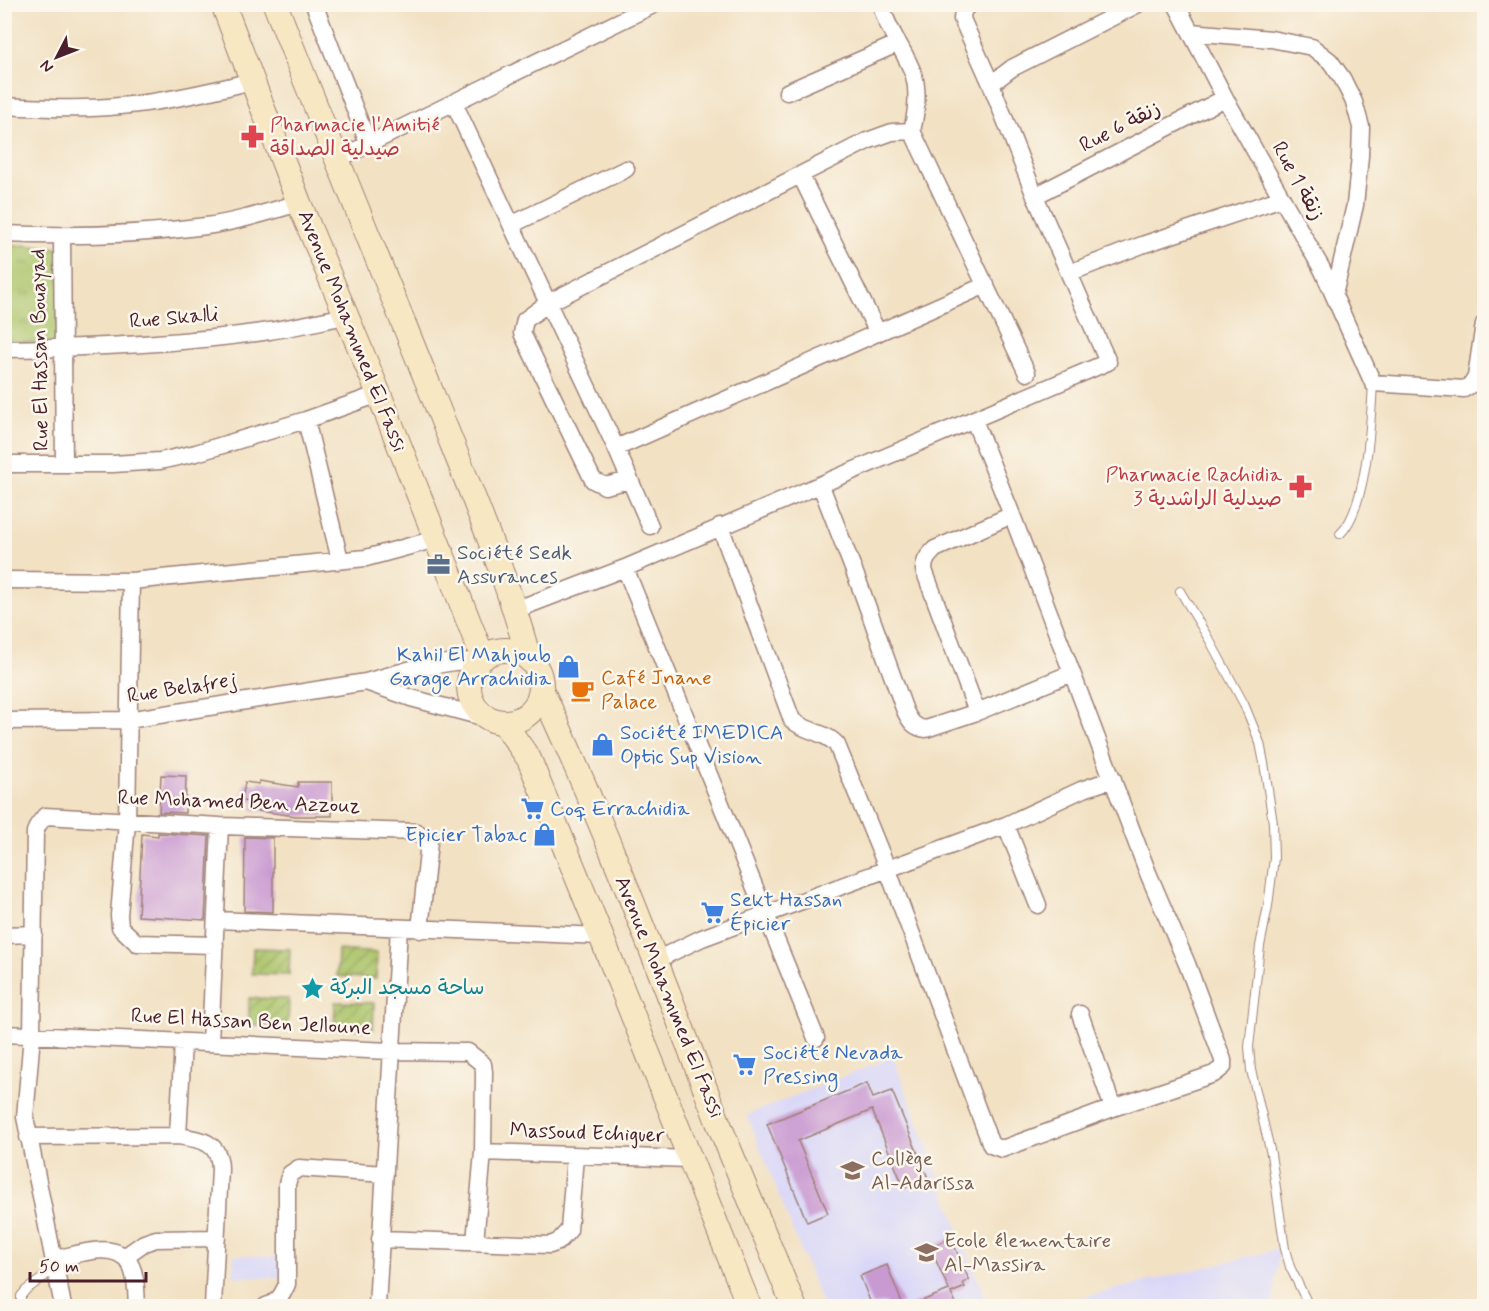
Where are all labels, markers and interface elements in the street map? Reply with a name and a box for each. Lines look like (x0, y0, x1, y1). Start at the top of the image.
north arrow (27, 27, 87, 87)
text: N (36, 55, 58, 77)
street label: Rue 6 زنقة (1075, 95, 1165, 159)
place label: Pharmacie l'Amitié صيدلية الصداقة (270, 111, 440, 163)
pharmacy icon: Pharmacie l'Amitié صيدلية الصداقة (239, 124, 265, 150)
street label: Rue 1 زنقة (1265, 136, 1331, 226)
street label: Avenue Mohammed El Fassi (291, 206, 413, 456)
street label: Rue El Hassan Bouayad (24, 249, 56, 451)
street label: Rue Skalli (128, 300, 220, 336)
place label: Pharmacie Rachidia 3 صيدلية الراشدية (1105, 461, 1282, 513)
pharmacy icon: Pharmacie Rachidia 3 صيدلية الراشدية (1287, 474, 1313, 500)
place label: Société Sedk Assurances (457, 539, 572, 591)
office icon: Société Sedk Assurances (426, 552, 452, 578)
place label: Kahil El Mahjoub Garage Arrachidia (389, 641, 551, 694)
shop icon: Kahil El Mahjoub Garage Arrachidia (556, 654, 582, 680)
place label: Café Jnane Palace (601, 664, 712, 716)
street label: Rue Belafrej (125, 666, 239, 710)
cafe icon: Café Jnane Palace (570, 677, 596, 703)
place label: Société IMEDICA Optic Sup Vision (620, 719, 783, 771)
shop icon: Société IMEDICA Optic Sup Vision (589, 732, 615, 758)
street label: Rue Mohamed Ben Azzouz (117, 784, 361, 820)
place label: Coq Errachidia (550, 795, 690, 823)
supermarket icon: Coq Errachidia (519, 796, 545, 822)
place label: Epicier Tabac (405, 821, 527, 849)
shop icon: Epicier Tabac (532, 822, 558, 848)
street label: Avenue Mohammed El Fassi (608, 872, 730, 1122)
place label: Sekt Hassan Épicier (730, 886, 842, 938)
supermarket icon: Sekt Hassan Épicier (699, 899, 725, 925)
place label: ساحة مسجد البركة (330, 974, 485, 1002)
place icon: ساحة مسجد البركة (299, 975, 325, 1001)
street label: Rue El Hassan Ben Jelloune (130, 1002, 372, 1042)
place label: Société Nevada Pressing (763, 1039, 903, 1092)
supermarket icon: Société Nevada Pressing (732, 1052, 758, 1078)
street label: Massoud Echiguer (509, 1116, 665, 1150)
place label: Collège Al-Adarissa (871, 1145, 975, 1197)
school or university icon: Collège Al-Adarissa (840, 1158, 866, 1184)
place label: Ecole élementaire Al-Massira (944, 1227, 1111, 1279)
school or university icon: Ecole élementaire Al-Massira (913, 1240, 939, 1266)
scale bar (30, 1245, 146, 1283)
text: 50 m (39, 1255, 79, 1279)

